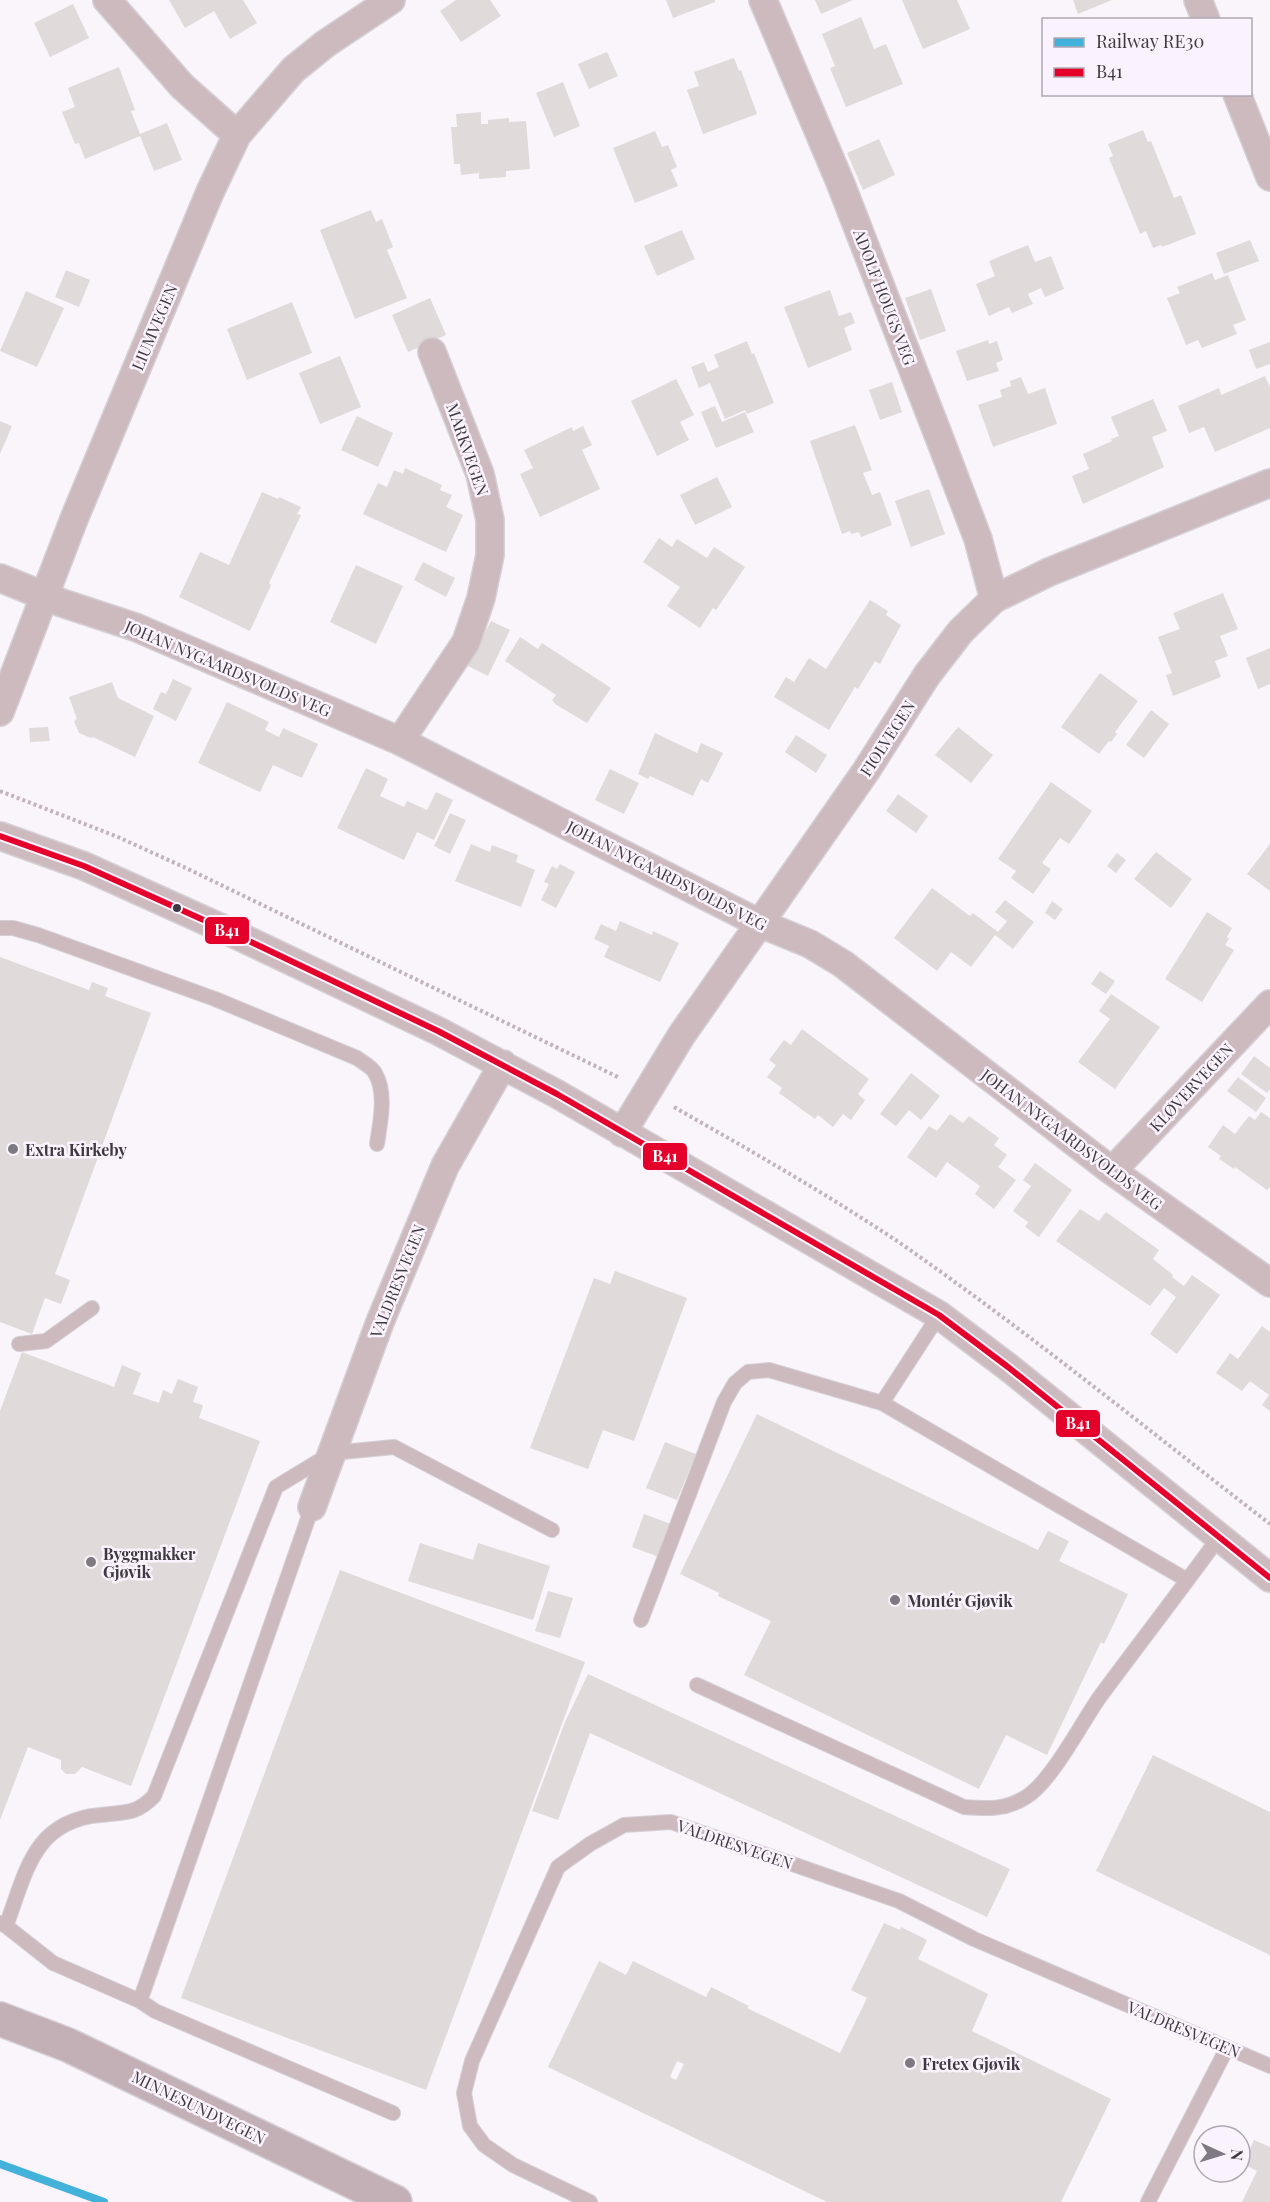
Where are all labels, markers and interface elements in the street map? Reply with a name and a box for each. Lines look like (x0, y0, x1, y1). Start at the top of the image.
legend (1042, 18, 1252, 96)
text: Railway RE30 (1096, 29, 1204, 53)
text: B41 (1096, 59, 1123, 83)
street label: ADOLF HOUGS VEG (849, 225, 921, 368)
street label: LIUMVEGEN (126, 281, 182, 373)
street label: MARKVEGEN (442, 400, 494, 498)
street label: JOHAN NYGAARDSVOLDS VEG (121, 615, 334, 721)
street label: FIOLVEGEN (855, 696, 919, 780)
street label: JOHAN NYGAARDSVOLDS VEG (563, 815, 771, 935)
unlabelled marker (171, 902, 183, 914)
line badge: B41 (204, 916, 250, 945)
text: B41 (214, 919, 240, 940)
street label: KLØVERVEGEN (1145, 1038, 1237, 1136)
street label: JOHAN NYGAARDSVOLDS VEG (976, 1063, 1167, 1214)
place label: Extra Kirkeby (25, 1139, 128, 1160)
marker: Extra Kirkeby (6, 1142, 20, 1156)
line badge: B41 (642, 1142, 688, 1171)
text: B41 (652, 1145, 678, 1166)
street label: VALDRESVEGEN (364, 1221, 429, 1342)
line badge: B41 (1055, 1409, 1101, 1438)
text: B41 (1065, 1412, 1091, 1433)
place label: Byggmakker Gjøvik (103, 1543, 196, 1582)
marker: Byggmakker Gjøvik (84, 1555, 98, 1569)
place label: Montér Gjøvik (907, 1590, 1013, 1611)
marker: Montér Gjøvik (888, 1593, 902, 1607)
street label: VALDRESVEGEN (674, 1814, 795, 1874)
street label: VALDRESVEGEN (1124, 1995, 1244, 2062)
place label: Fretex Gjøvik (922, 2053, 1021, 2074)
marker: Fretex Gjøvik (903, 2056, 917, 2070)
street label: MINNESUNDVEGEN (129, 2066, 269, 2148)
north arrow (1192, 2124, 1252, 2184)
text: N (1227, 2149, 1248, 2162)

